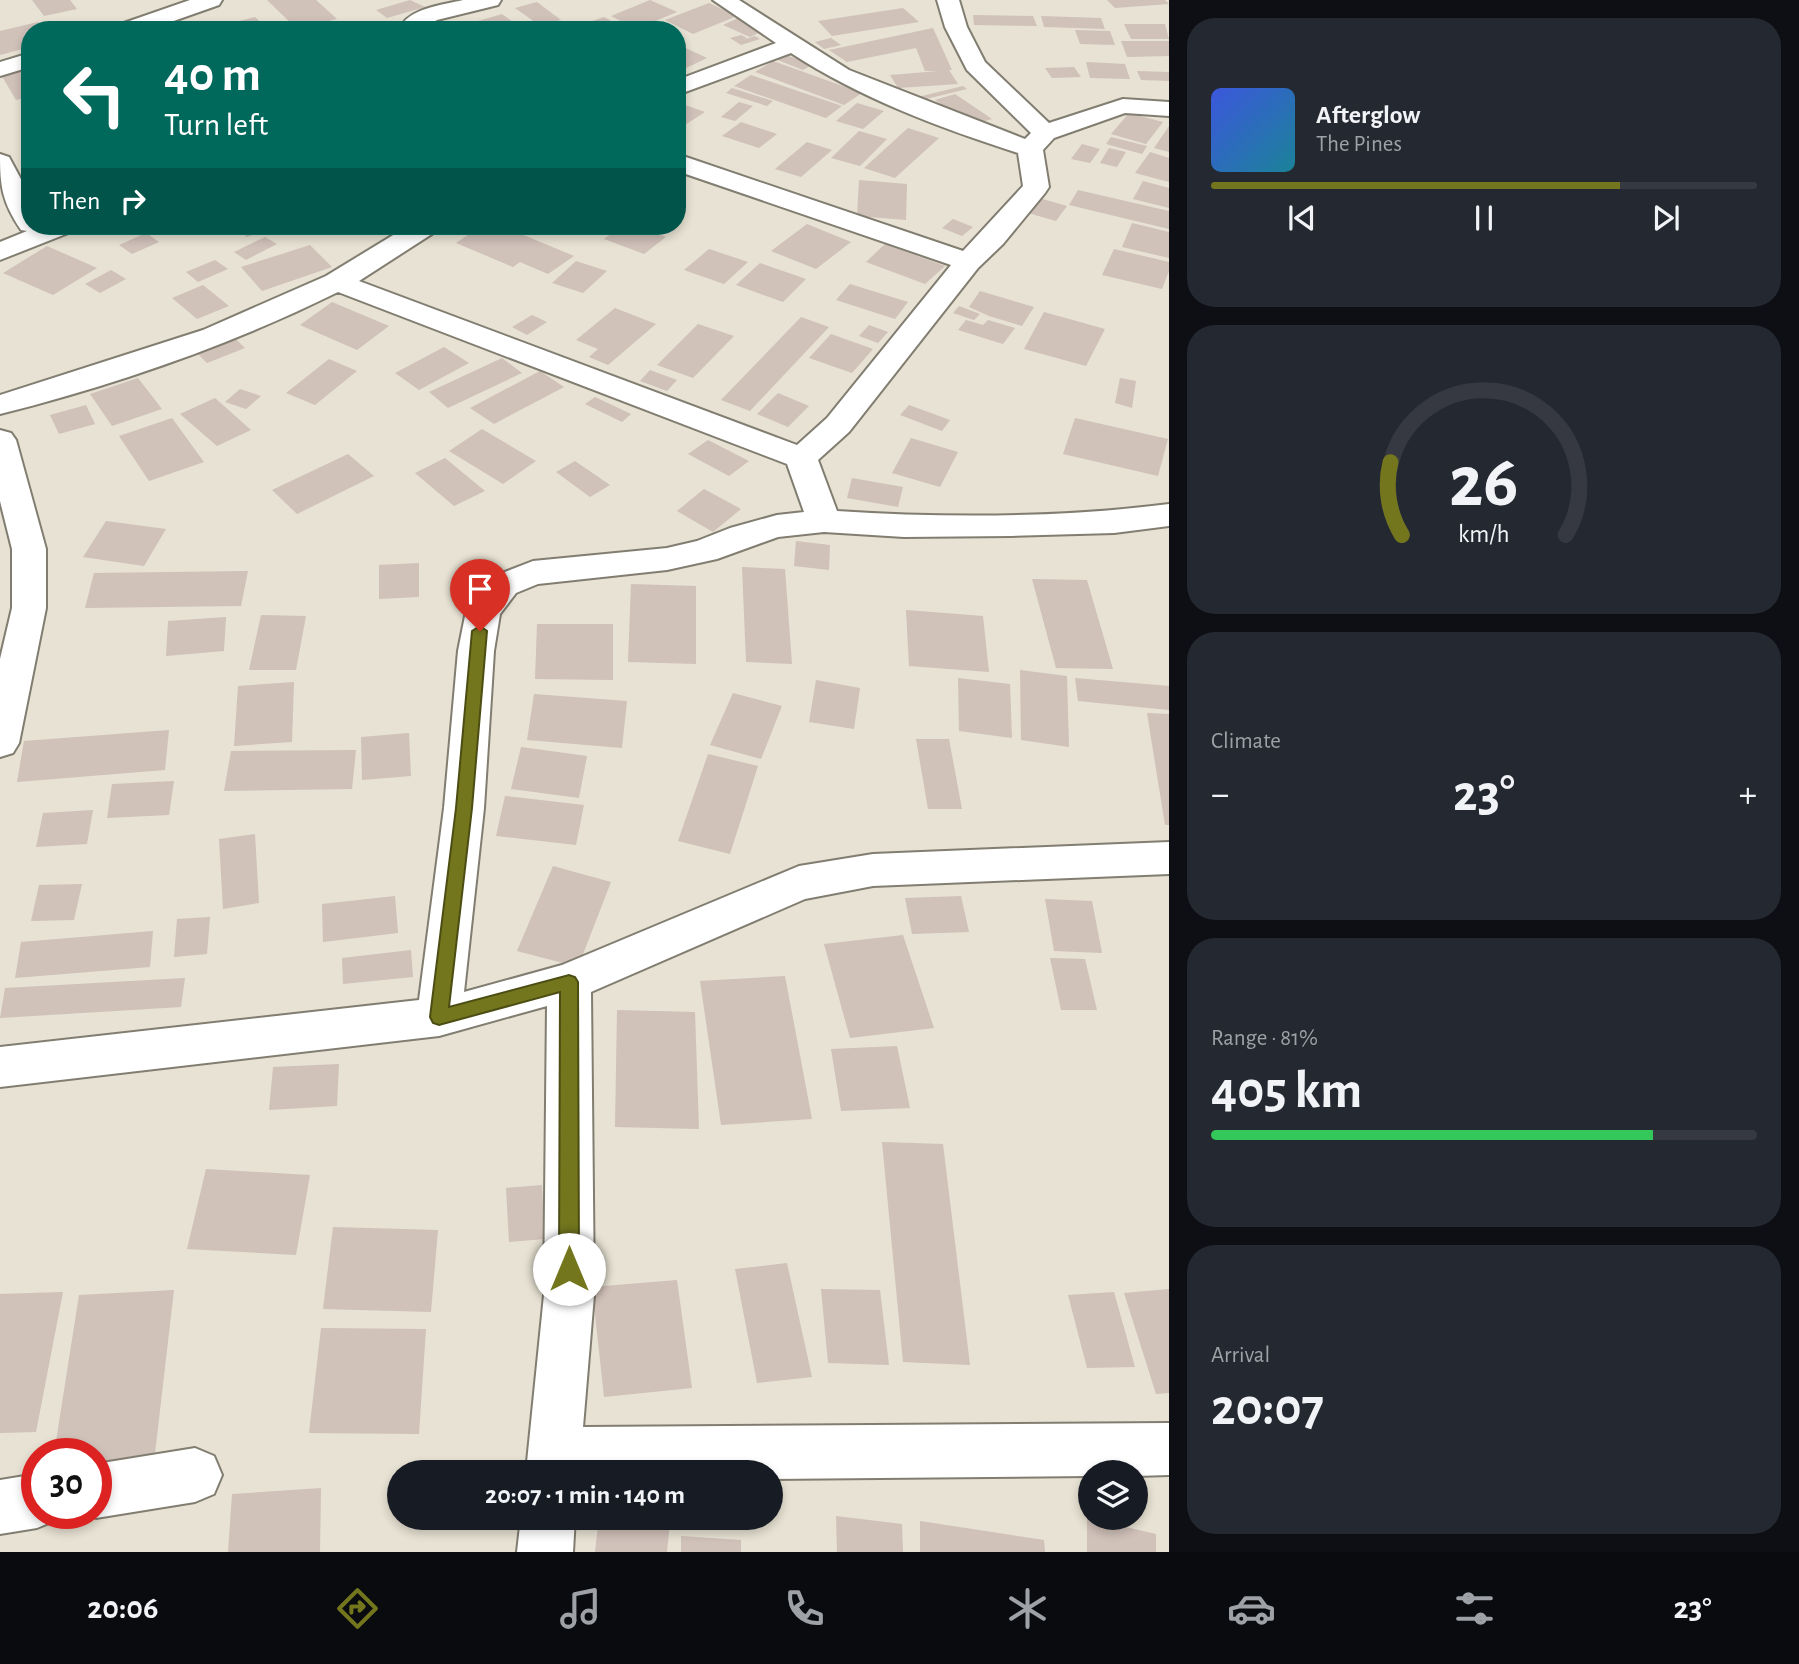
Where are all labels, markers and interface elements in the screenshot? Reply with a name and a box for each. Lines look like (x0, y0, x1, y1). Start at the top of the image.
icon: left (49, 49, 140, 140)
text: 40 m (164, 51, 261, 100)
text: Afterglow (1316, 102, 1420, 128)
text: Turn left (164, 109, 268, 141)
text: The Pines (1316, 133, 1402, 156)
icon: right (114, 182, 152, 220)
text: Then (49, 188, 100, 214)
icon: previous (1283, 199, 1321, 237)
icon: pause (1465, 199, 1503, 237)
icon: next (1647, 199, 1685, 237)
text: 26 (1449, 448, 1519, 521)
text: km/h (1458, 522, 1510, 547)
pin (450, 559, 510, 631)
icon: arrive (461, 570, 499, 608)
text: Climate (1211, 730, 1281, 753)
text: 23° (1453, 768, 1515, 820)
text: − (1211, 776, 1229, 814)
text: + (1739, 776, 1757, 814)
text: Range · 81% (1211, 1027, 1318, 1050)
text: 405 km (1211, 1065, 1362, 1117)
position arrow (532, 1232, 606, 1306)
text: Arrival (1211, 1344, 1270, 1367)
text: 20:07 (1211, 1382, 1324, 1434)
speed limit sign: 30 (21, 1438, 112, 1529)
map controls (1078, 1460, 1148, 1530)
button: layers (1078, 1460, 1148, 1530)
text: 20:07 · 1 min · 140 m (485, 1482, 685, 1508)
icon: directions (333, 1584, 382, 1633)
icon: music (556, 1584, 605, 1633)
icon: phone (780, 1584, 829, 1633)
icon: climate (1003, 1584, 1052, 1633)
icon: car (1227, 1584, 1276, 1633)
icon: filters (1450, 1584, 1499, 1633)
text: 20:06 (87, 1592, 158, 1624)
text: 23° (1673, 1592, 1712, 1624)

